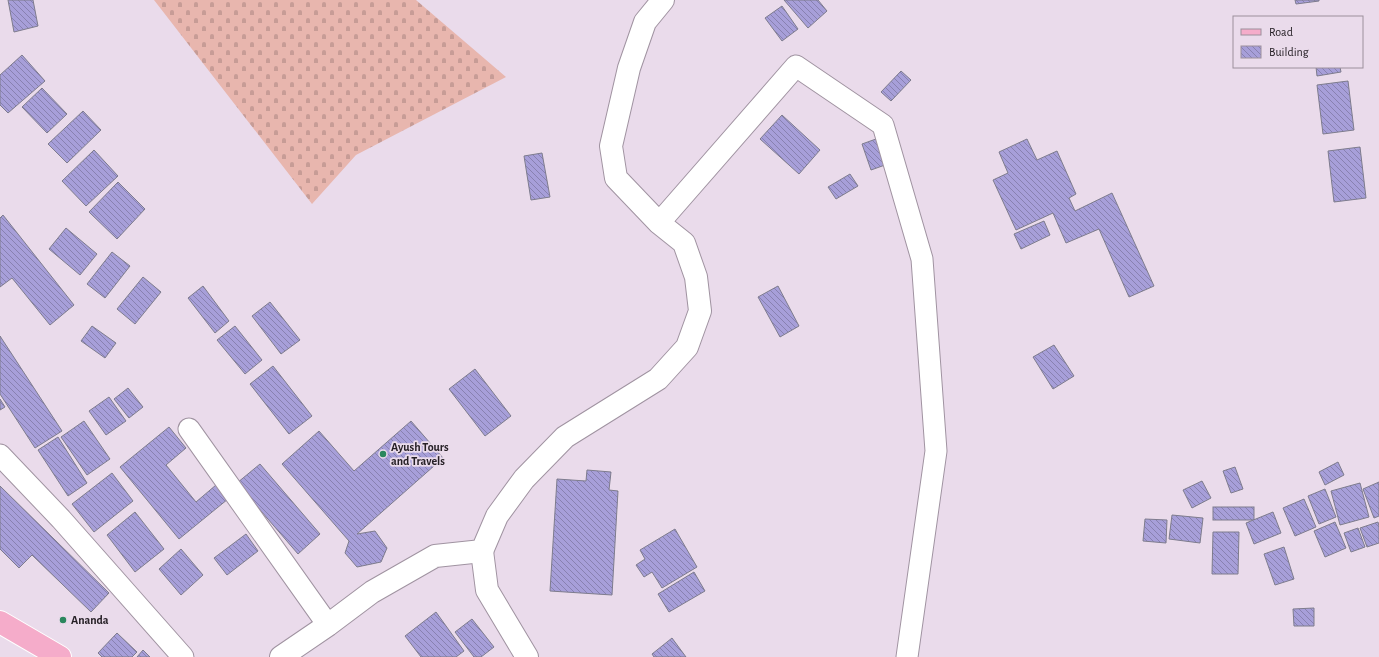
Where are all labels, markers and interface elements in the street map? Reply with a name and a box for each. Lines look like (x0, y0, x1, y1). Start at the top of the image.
legend (1233, 16, 1363, 68)
text: Road (1269, 26, 1293, 38)
text: Building (1269, 46, 1309, 58)
place label: Ayush Tours and Travels (391, 441, 449, 467)
marker: Ayush Tours and Travels (378, 449, 388, 459)
place label: Ananda (71, 614, 109, 626)
marker: Ananda (58, 615, 68, 625)

